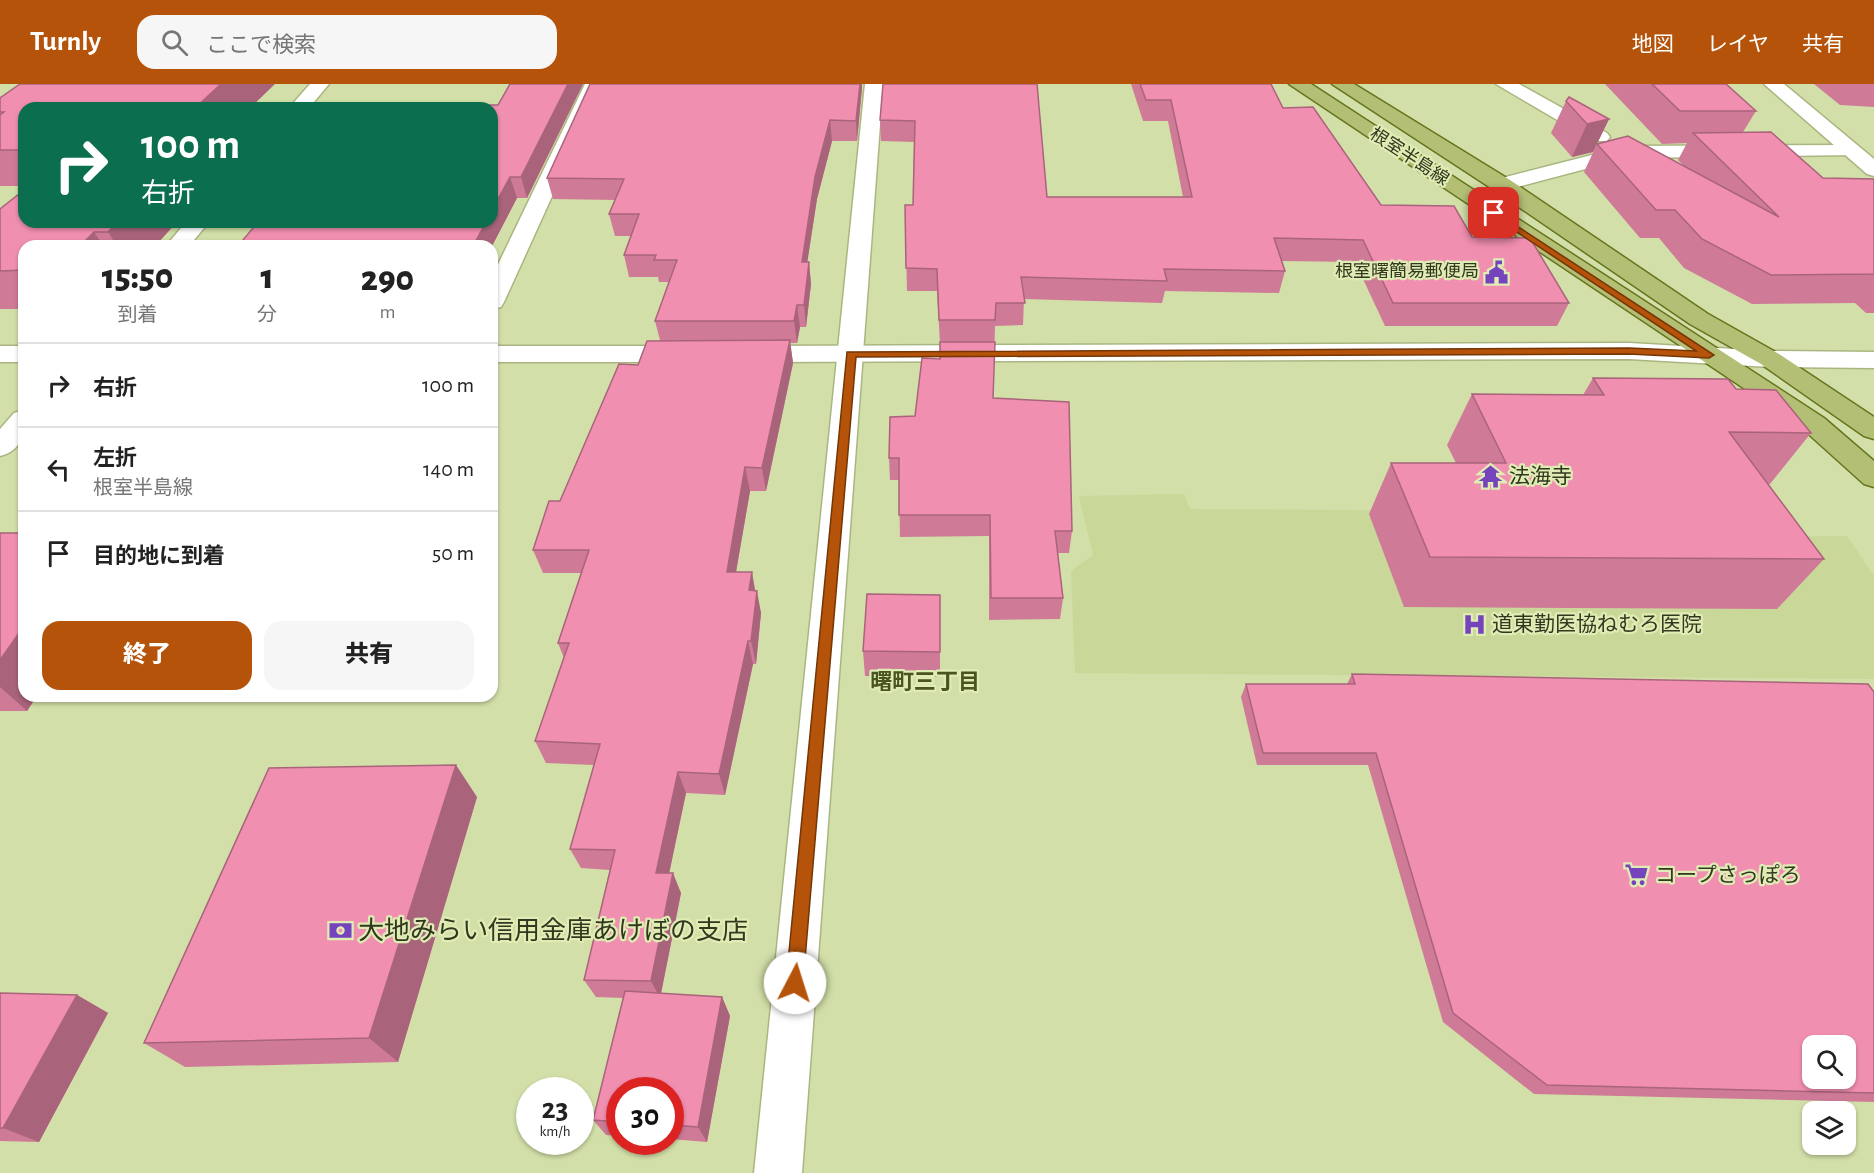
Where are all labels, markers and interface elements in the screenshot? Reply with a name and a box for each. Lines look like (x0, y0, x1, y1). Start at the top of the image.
search box (137, 15, 557, 69)
icon: search (158, 26, 191, 59)
text: Turnly (30, 28, 101, 56)
text: ここで検索 (206, 34, 316, 56)
text: 地図 (1632, 34, 1674, 55)
text: レイヤ (1707, 34, 1769, 55)
text: 共有 (1802, 34, 1844, 55)
street label: 根室半島線 (1366, 123, 1453, 189)
text: 100 m (141, 124, 240, 166)
icon: right (42, 126, 120, 204)
text: 右折 (141, 180, 195, 207)
pin (1468, 187, 1519, 238)
icon: arrive (1477, 196, 1510, 229)
text: 15:50 (102, 259, 173, 295)
text: 1 (260, 259, 274, 295)
public building icon: 根室曙簡易郵便局 (1484, 259, 1510, 285)
text: 290 (361, 261, 414, 297)
place label: 根室曙簡易郵便局 (1335, 261, 1479, 281)
text: m (380, 302, 396, 322)
text: 到着 (118, 305, 158, 325)
text: 分 (257, 305, 277, 325)
icon: right (42, 369, 75, 402)
text: 100 m (422, 374, 474, 396)
text: 右折 (93, 377, 137, 399)
text: 左折 (93, 447, 137, 469)
icon: left (42, 453, 75, 486)
text: 140 m (423, 458, 474, 480)
temple icon: 法海寺 (1478, 463, 1504, 489)
place label: 法海寺 (1509, 465, 1572, 487)
text: 根室半島線 (93, 478, 193, 498)
icon: arrive (42, 537, 75, 570)
text: 50 m (432, 542, 474, 564)
text: 目的地に到着 (93, 545, 225, 567)
hospital icon: 道東勤医協ねむろ医院 (1461, 611, 1487, 637)
place label: 道東勤医協ねむろ医院 (1492, 613, 1702, 635)
button: 終了 (42, 621, 252, 690)
button: 共有 (264, 621, 474, 690)
district label: 曙町三丁目 (870, 670, 980, 693)
supermarket icon: コープさっぽろ (1624, 862, 1650, 888)
place label: コープさっぽろ (1655, 863, 1801, 886)
place label: 大地みらい信用金庫あけぼの支店 (358, 916, 748, 944)
bank icon: 大地みらい信用金庫あけぼの支店 (327, 918, 353, 944)
position arrow (763, 951, 827, 1015)
map controls (1802, 1035, 1856, 1155)
button: search (1802, 1035, 1856, 1089)
speed limit sign: 30 (606, 1077, 684, 1155)
text: 23 (541, 1094, 569, 1124)
button: layers (1802, 1101, 1856, 1155)
text: km/h (540, 1124, 570, 1139)

